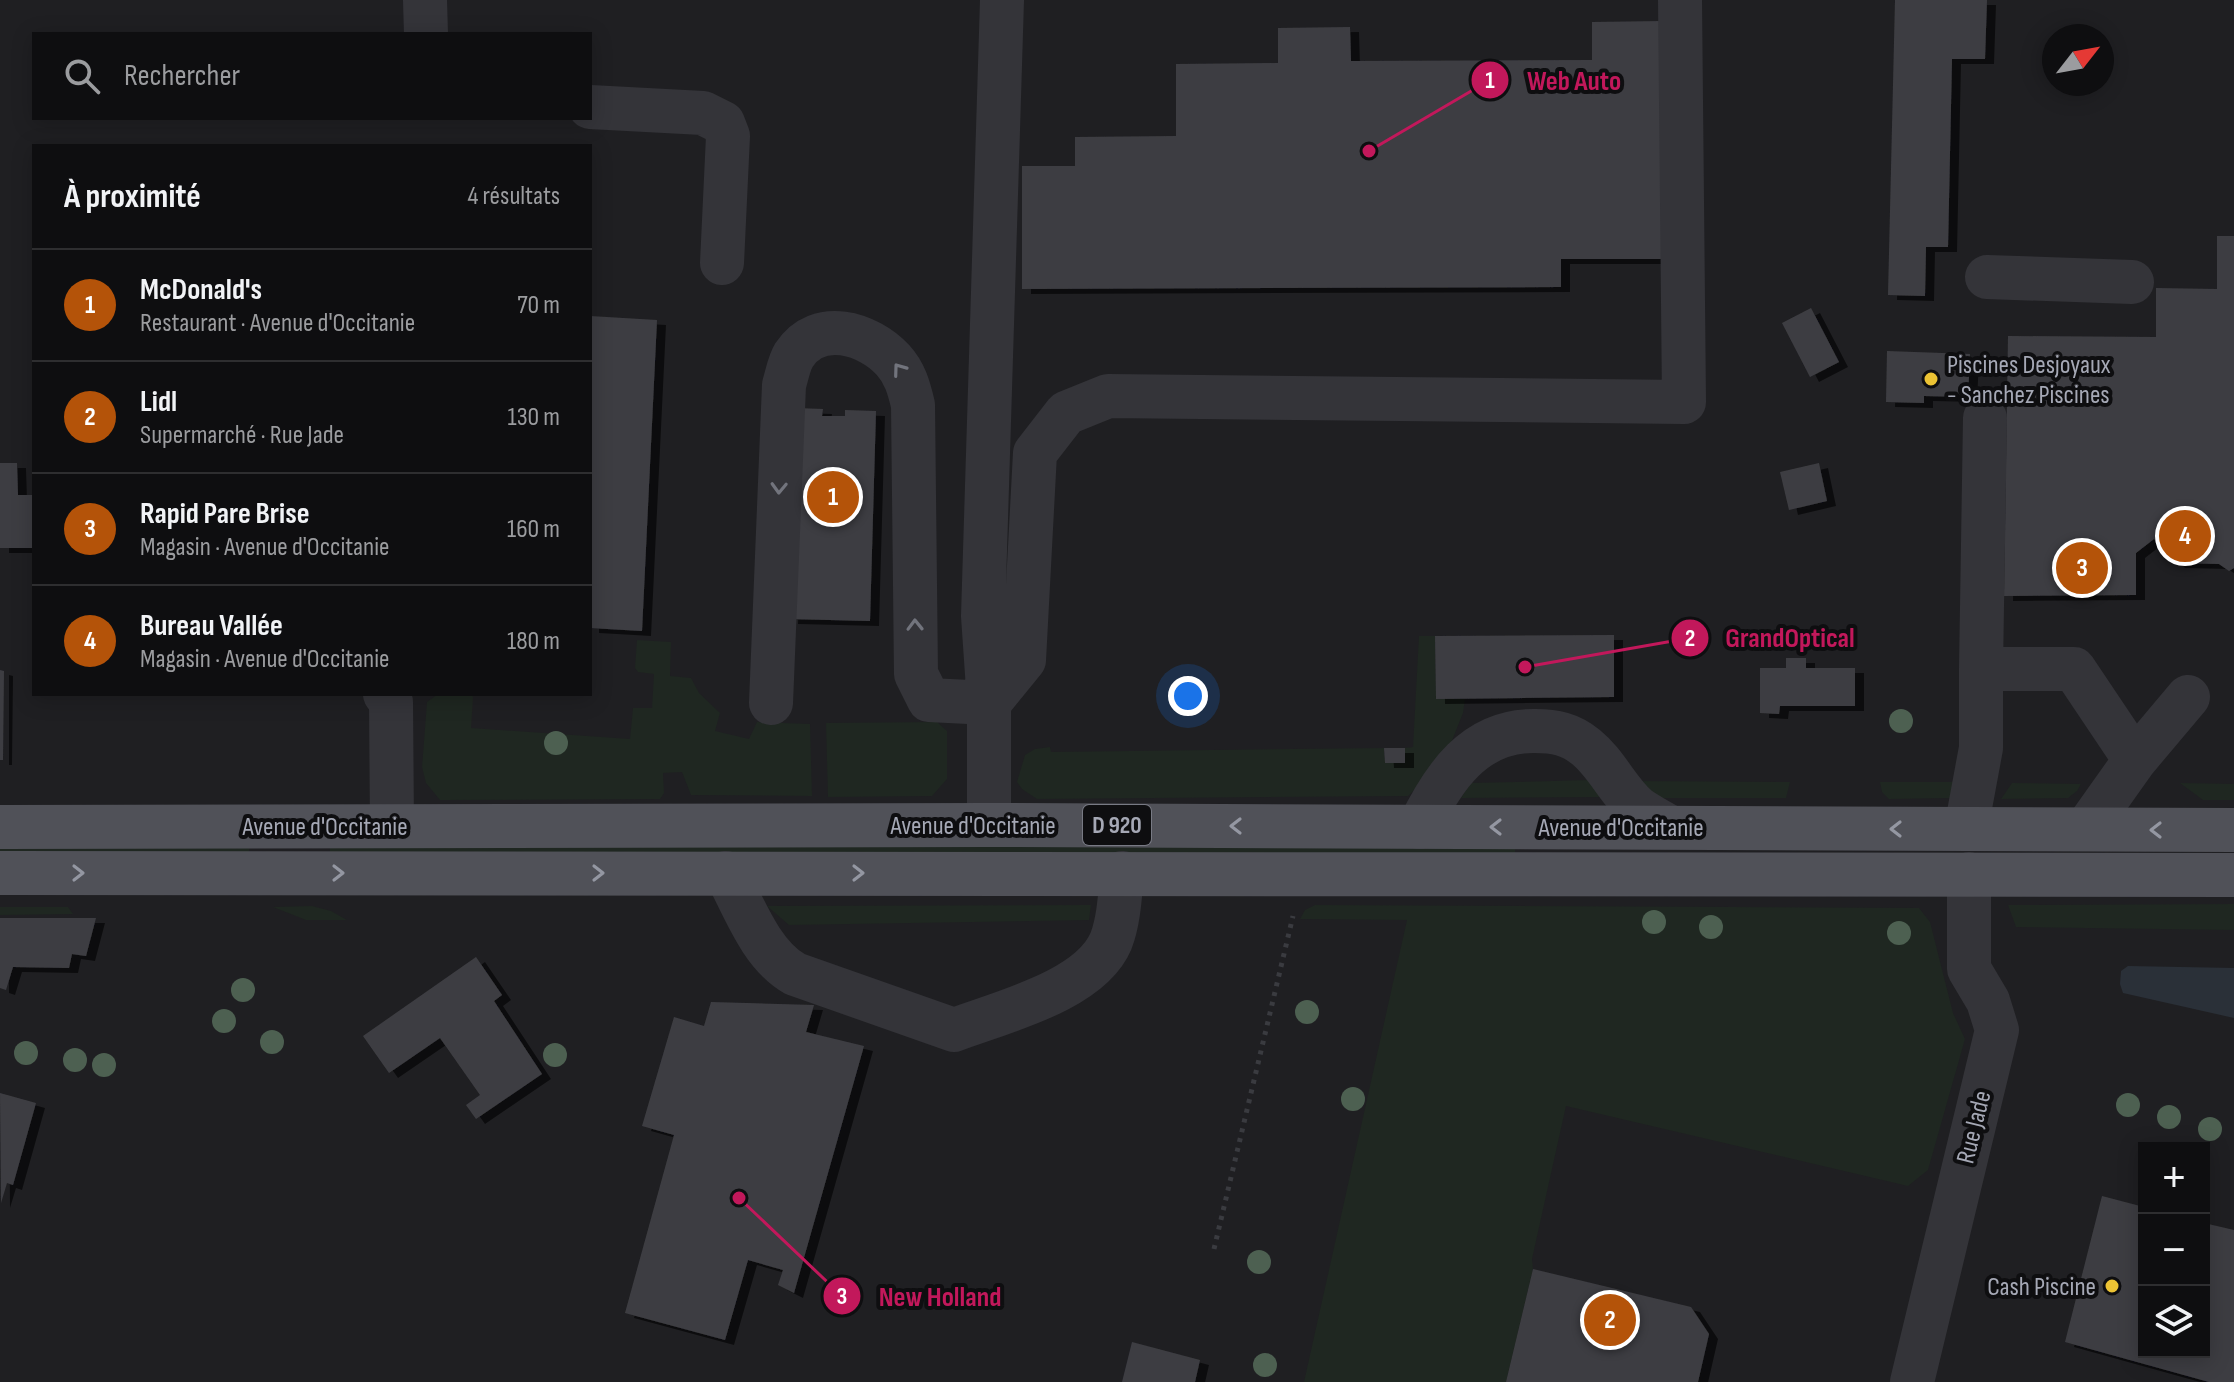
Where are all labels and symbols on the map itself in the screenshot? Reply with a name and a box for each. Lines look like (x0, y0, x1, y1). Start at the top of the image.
north arrow (2042, 24, 2114, 96)
callout: Web Auto (1470, 54, 1637, 106)
text: Web Auto (1527, 65, 1621, 98)
text: 1 (1485, 66, 1495, 95)
place label: Piscines Desjoyaux - Sanchez Piscines (1947, 350, 2111, 411)
one-way arrow (894, 363, 908, 377)
marker: Piscines Desjoyaux - Sanchez Piscines (1922, 370, 1940, 388)
pin: 1 (807, 467, 859, 527)
one-way arrow (771, 482, 788, 495)
pin: 4 (2159, 506, 2211, 566)
pin: 3 (2056, 538, 2108, 598)
callout: GrandOptical (1670, 612, 1871, 664)
one-way arrow (907, 618, 924, 631)
text: GrandOptical (1725, 622, 1855, 655)
text: 2 (1685, 624, 1695, 653)
your location (1168, 676, 1208, 716)
road number: D 920 (1083, 805, 1151, 845)
street label: Avenue d'Occitanie (889, 811, 1056, 842)
street label: Avenue d'Occitanie (241, 812, 408, 843)
street label: Avenue d'Occitanie (1537, 813, 1704, 844)
one-way arrow (1229, 817, 1242, 835)
one-way arrow (1489, 818, 1502, 836)
one-way arrow (1889, 820, 1902, 837)
one-way arrow (2149, 821, 2162, 839)
one-way arrow (72, 864, 85, 882)
one-way arrow (332, 864, 345, 882)
one-way arrow (592, 864, 605, 882)
one-way arrow (852, 864, 865, 882)
street label: Rue Jade (1950, 1088, 1998, 1167)
callout: New Holland (822, 1270, 1017, 1322)
place label: Cash Piscine (1987, 1272, 2096, 1303)
marker: Cash Piscine (2103, 1277, 2121, 1295)
text: New Holland (879, 1281, 1001, 1314)
text: 3 (837, 1282, 847, 1311)
pin: 2 (1584, 1290, 1636, 1350)

